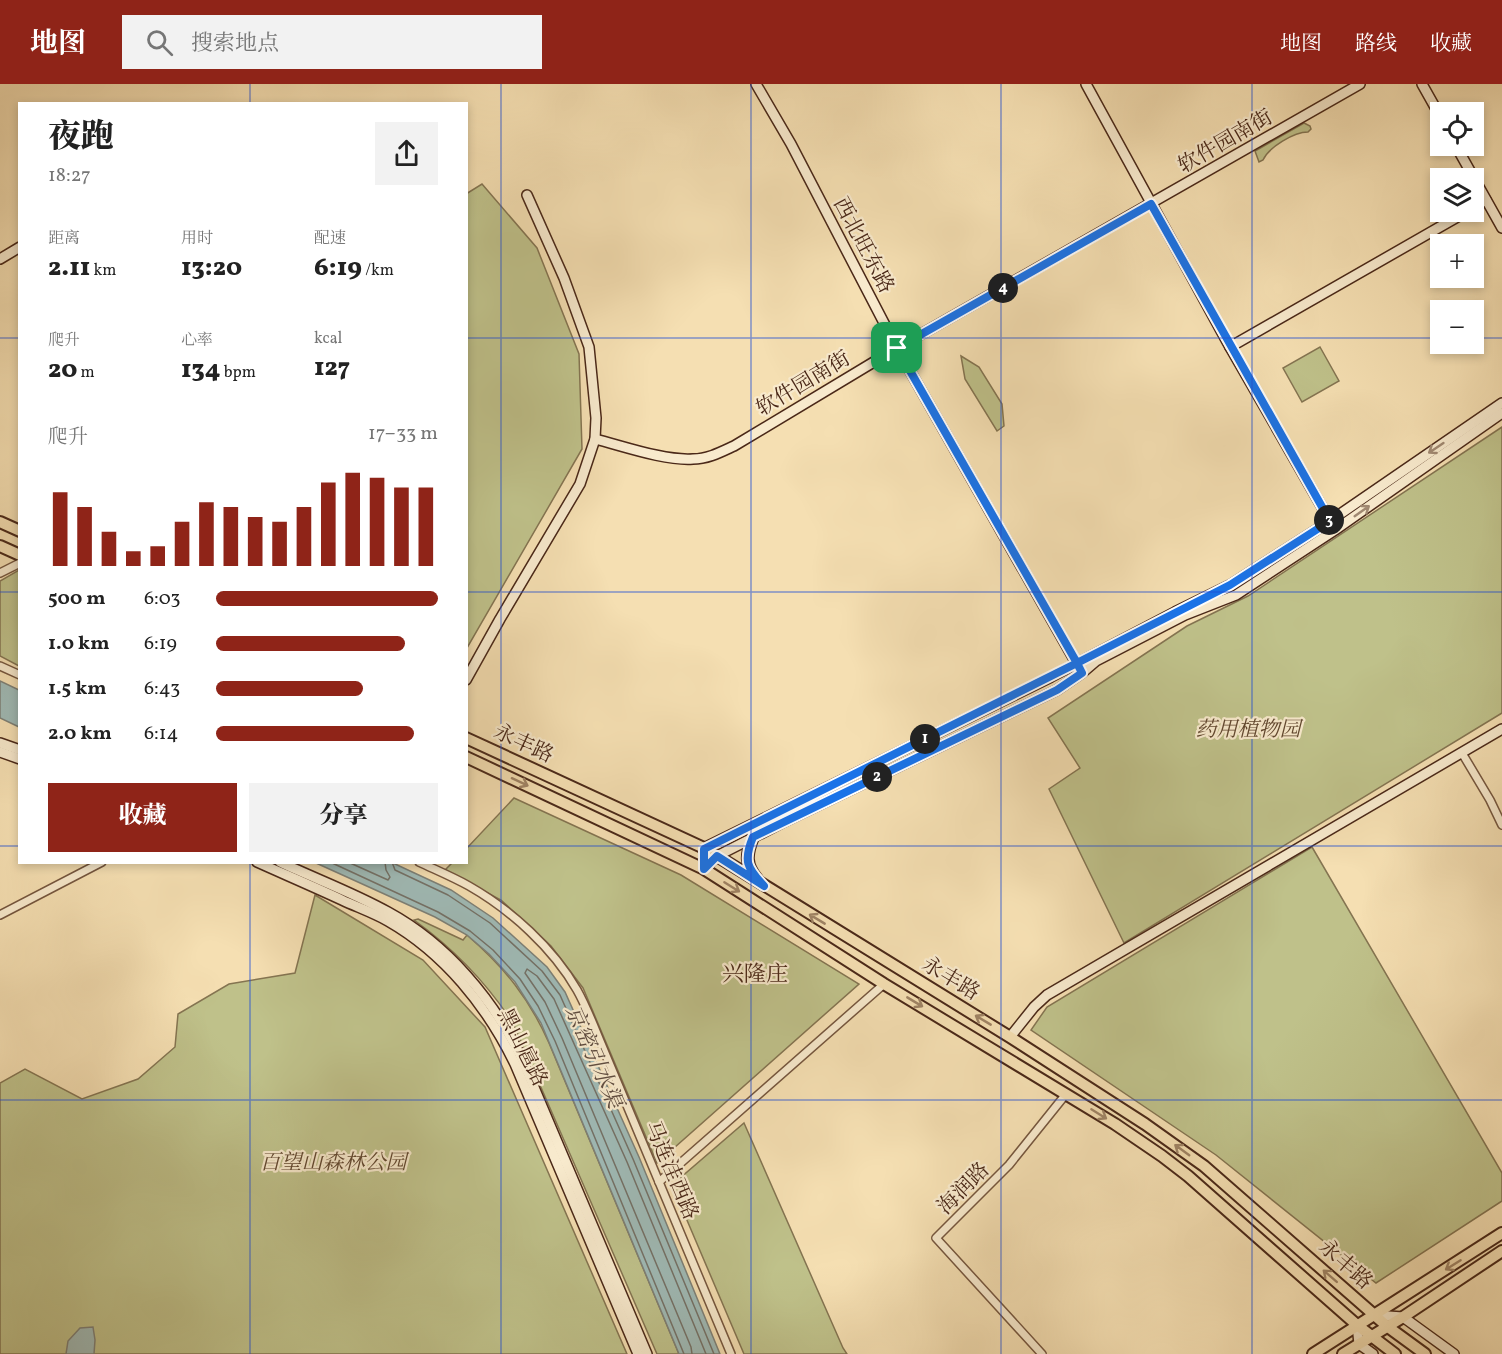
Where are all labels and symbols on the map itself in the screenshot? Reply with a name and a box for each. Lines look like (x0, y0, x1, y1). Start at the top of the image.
street label: 软件园南街 (1173, 103, 1278, 181)
street label: 西北旺东路 (825, 193, 900, 299)
pin: 4 (988, 273, 1018, 303)
pin (871, 322, 922, 373)
street label: 软件园南街 (751, 345, 856, 424)
one-way arrow (1429, 442, 1445, 454)
pin: 3 (1314, 505, 1344, 535)
one-way arrow (1353, 505, 1369, 517)
park label: 药用植物园 (1196, 716, 1303, 745)
street label: 永丰路 (489, 718, 558, 771)
pin: 1 (910, 724, 940, 754)
pin: 2 (862, 762, 892, 792)
one-way arrow (510, 777, 528, 788)
one-way arrow (723, 881, 740, 893)
one-way arrow (809, 912, 826, 924)
street label: 永丰路 (916, 951, 985, 1008)
district label: 兴隆庄 (722, 960, 788, 991)
one-way arrow (906, 996, 923, 1008)
water label: 京密引水渠 (556, 1000, 630, 1116)
street label: 黑山扈路 (490, 1004, 554, 1092)
one-way arrow (975, 1014, 992, 1026)
one-way arrow (1090, 1109, 1107, 1121)
street label: 马连洼西路 (637, 1117, 704, 1225)
one-way arrow (1174, 1143, 1190, 1156)
park label: 百望山森林公园 (260, 1149, 409, 1178)
street label: 海润路 (932, 1157, 997, 1222)
street label: 永丰路 (1312, 1234, 1378, 1297)
one-way arrow (1445, 1259, 1462, 1271)
one-way arrow (1323, 1269, 1338, 1283)

